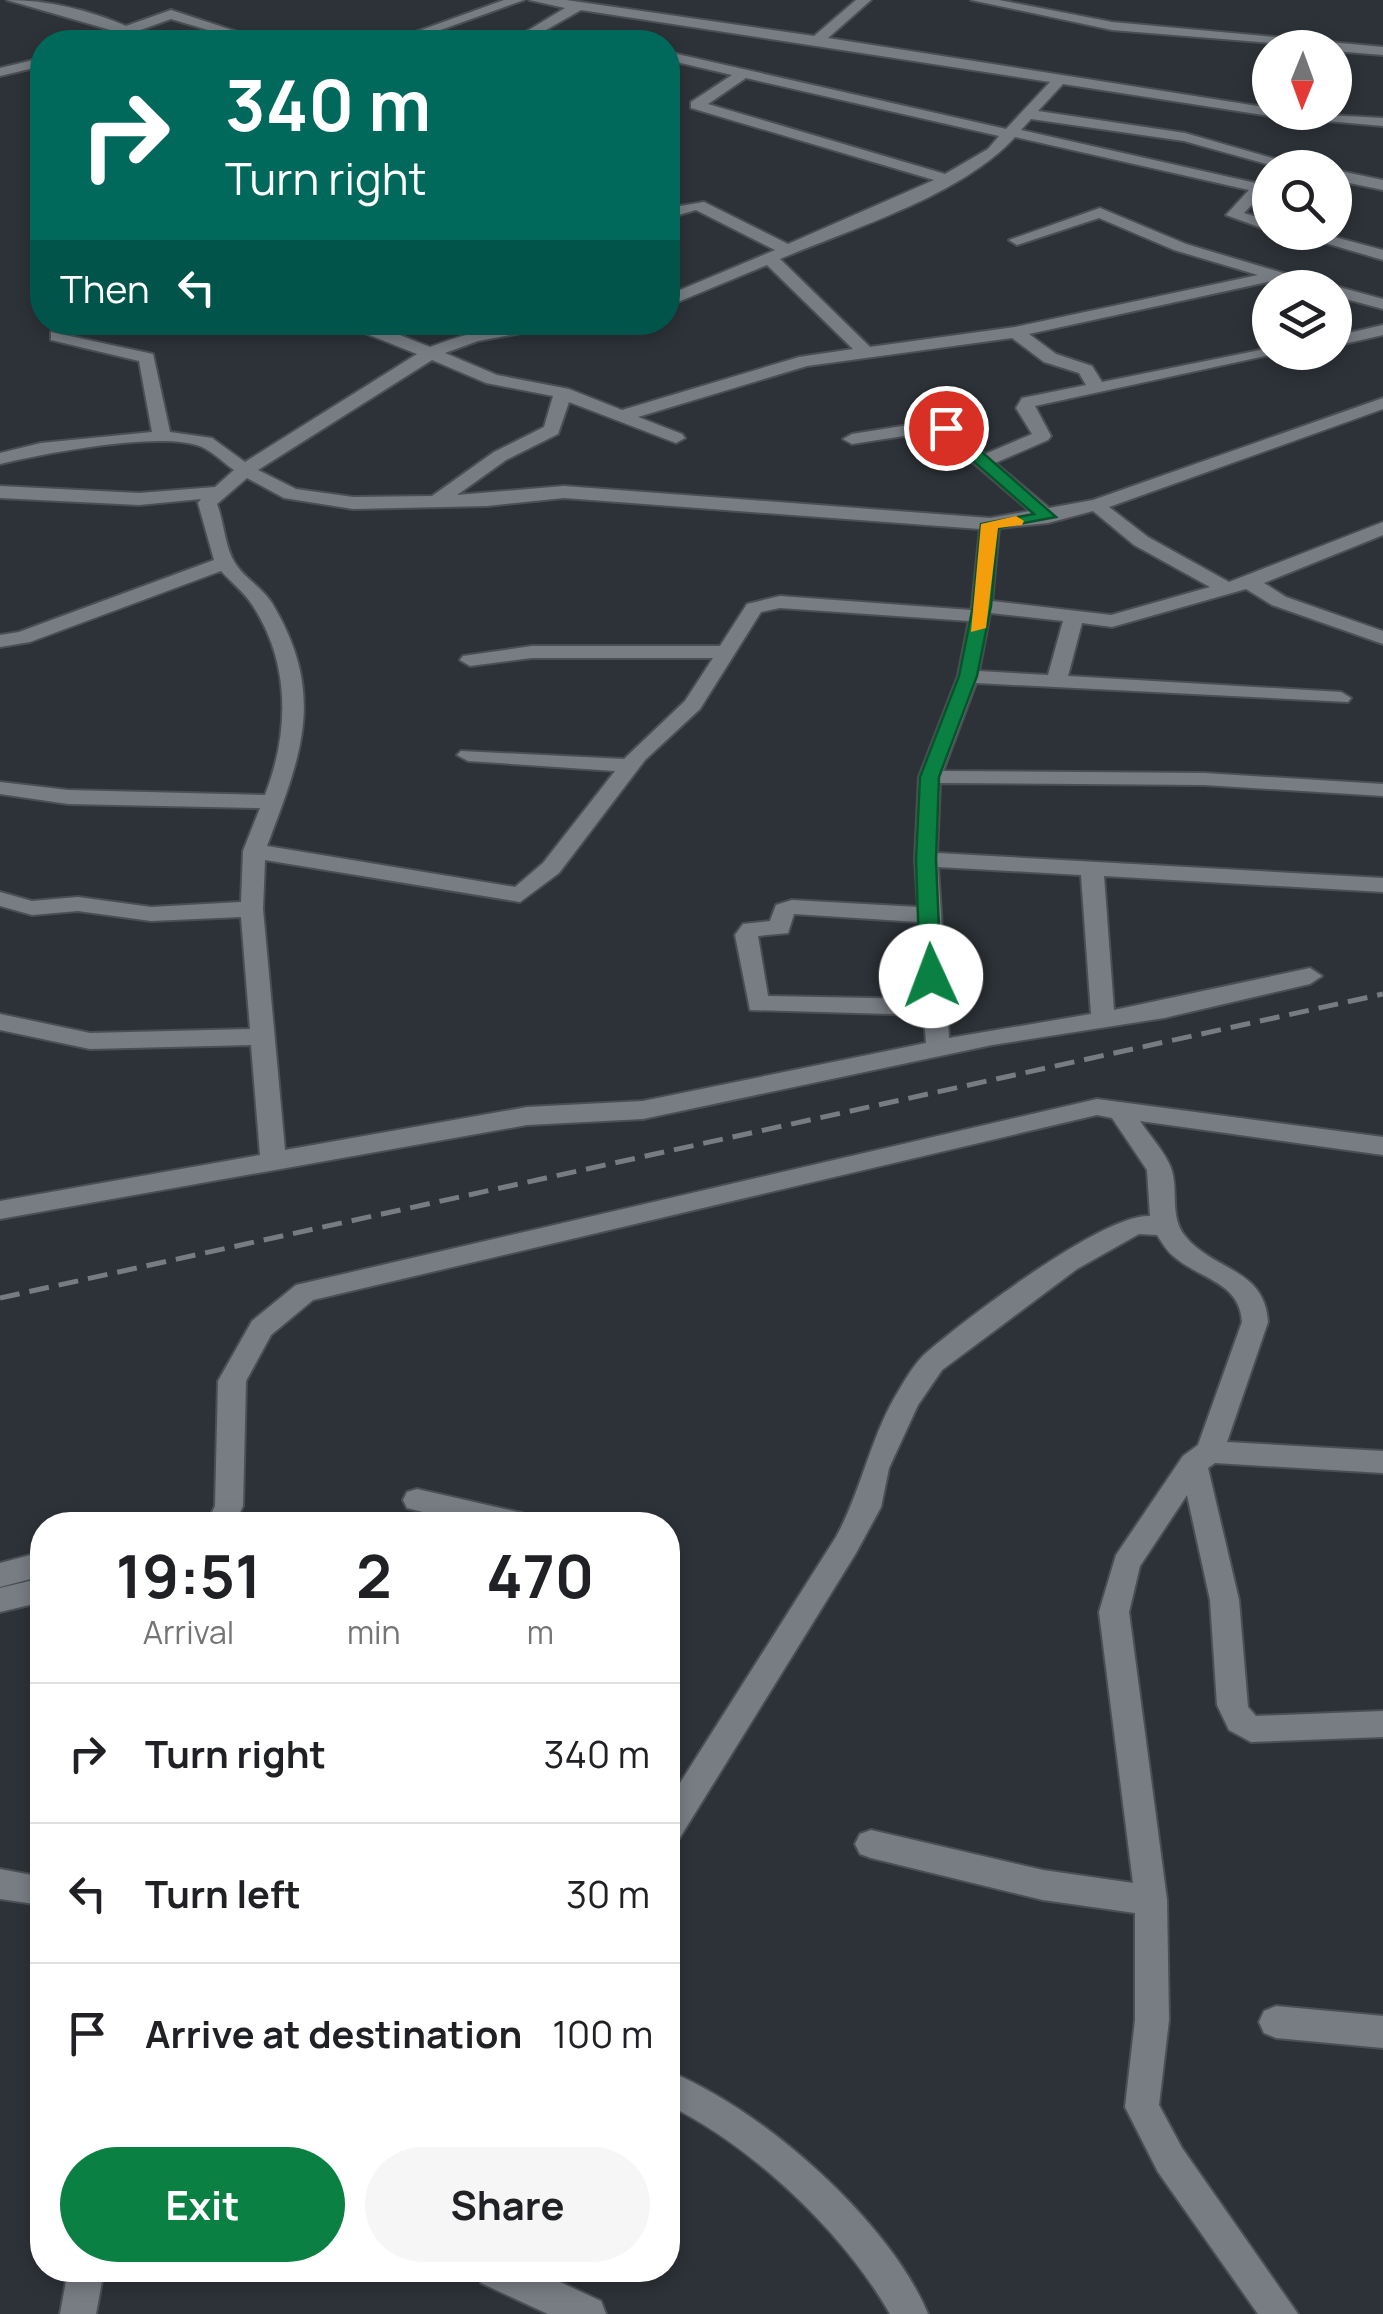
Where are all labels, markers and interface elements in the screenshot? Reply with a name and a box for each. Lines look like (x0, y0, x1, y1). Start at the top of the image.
north arrow (1252, 30, 1352, 130)
map controls (1252, 30, 1352, 370)
text: 340 m (225, 56, 431, 152)
icon: right (60, 70, 190, 200)
text: Turn right (225, 147, 426, 209)
button: search (1252, 150, 1352, 250)
icon: left (169, 260, 224, 315)
text: Then (60, 262, 149, 314)
button: layers (1252, 270, 1352, 370)
pin (904, 386, 989, 471)
icon: arrive (919, 401, 974, 456)
position arrow (879, 924, 983, 1028)
text: 19:51 (116, 1534, 261, 1616)
text: 2 (356, 1534, 392, 1616)
text: 470 (486, 1534, 594, 1616)
text: Arrival (143, 1610, 234, 1654)
text: min (347, 1610, 401, 1654)
text: m (527, 1610, 554, 1654)
icon: right (60, 1726, 115, 1781)
text: Turn right (145, 1727, 326, 1779)
text: 340 m (544, 1727, 650, 1779)
icon: left (60, 1866, 115, 1921)
text: Turn left (145, 1867, 301, 1919)
text: 30 m (566, 1867, 650, 1919)
icon: arrive (60, 2006, 115, 2061)
text: Arrive at destination (145, 2007, 522, 2059)
text: 100 m (552, 2007, 653, 2059)
button: Exit (60, 2147, 345, 2262)
button: Share (365, 2147, 650, 2262)

